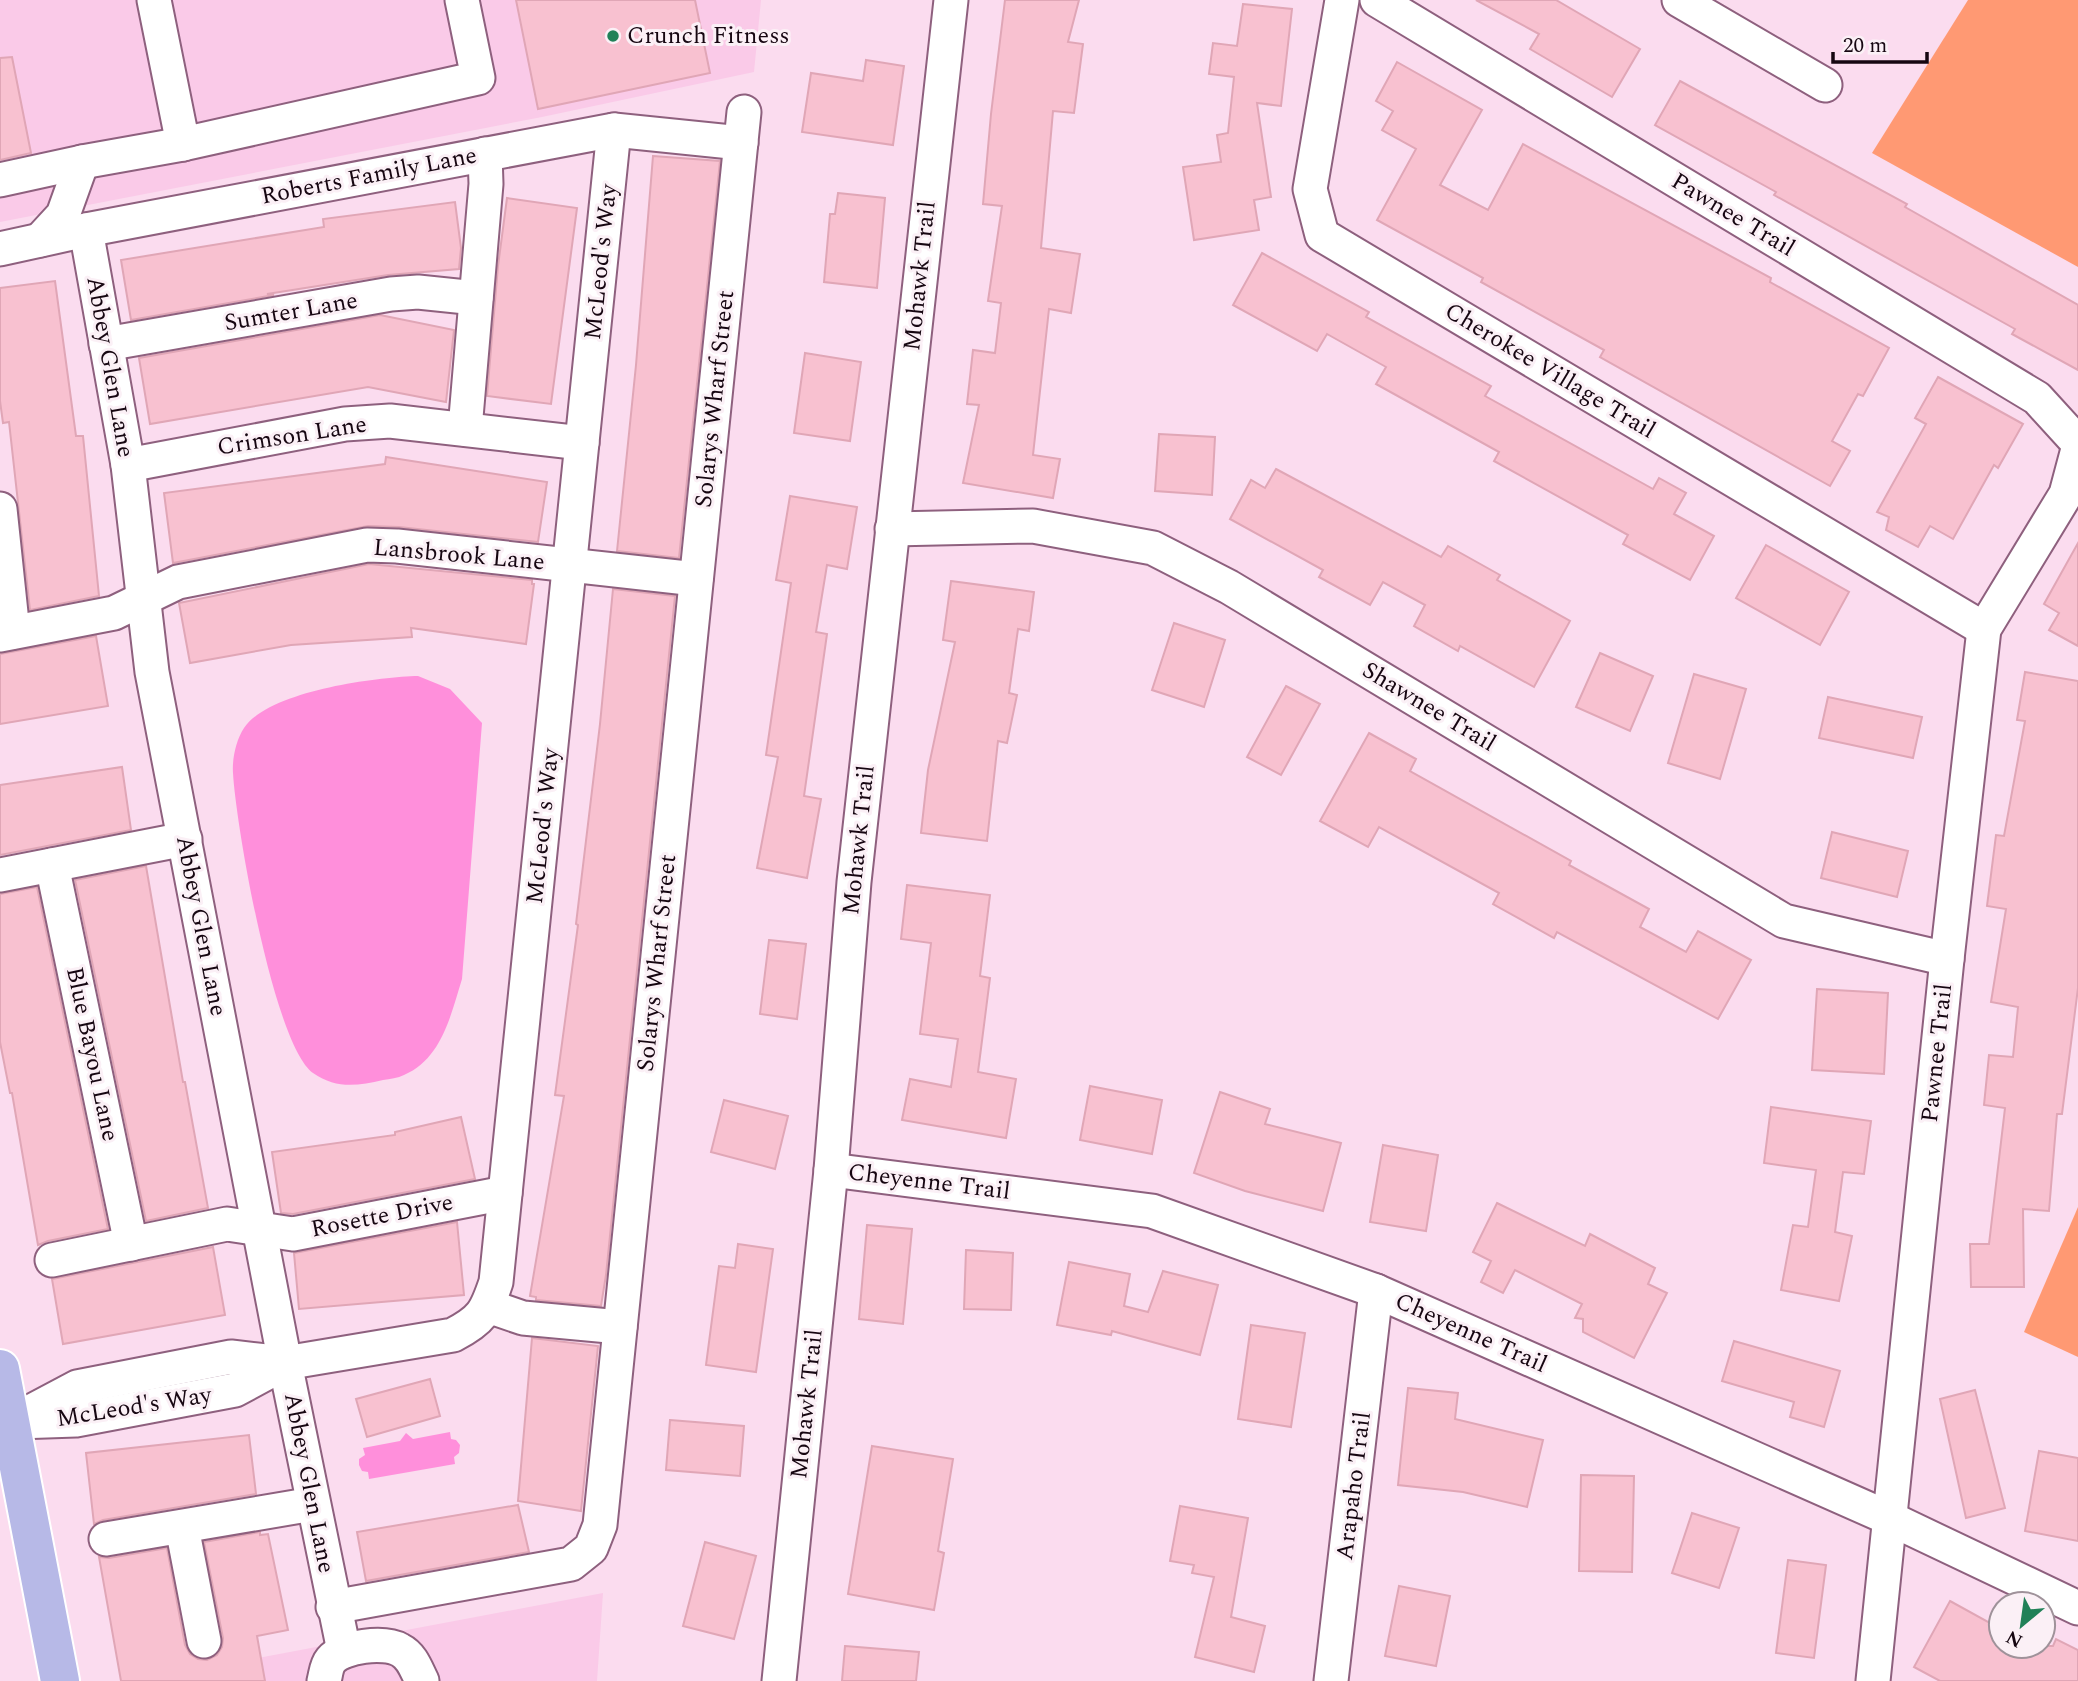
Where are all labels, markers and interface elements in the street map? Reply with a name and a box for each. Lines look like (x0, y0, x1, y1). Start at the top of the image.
place label: Crunch Fitness (627, 18, 790, 54)
scale bar (1833, 21, 1927, 65)
marker: Crunch Fitness (605, 28, 621, 44)
text: 20 m (1843, 30, 1887, 62)
street label: Roberts Family Lane (258, 137, 480, 215)
street label: Pawnee Trail (1664, 164, 1802, 266)
street label: McLeod's Way (575, 181, 627, 342)
street label: Mohawk Trail (894, 199, 946, 353)
street label: Abbey Glen Lane (76, 274, 144, 460)
street label: Sumter Lane (221, 283, 361, 341)
street label: Solarys Wharf Street (686, 288, 744, 510)
street label: Cherokee Village Trail (1438, 294, 1662, 448)
street label: Crimson Lane (215, 406, 369, 466)
street label: Lansbrook Lane (372, 530, 546, 580)
street label: Shawnee Trail (1355, 653, 1503, 761)
street label: McLeod's Way (517, 745, 569, 906)
street label: Mohawk Trail (833, 763, 885, 917)
street label: Abbey Glen Lane (166, 833, 236, 1019)
street label: Solarys Wharf Street (628, 852, 686, 1074)
street label: Blue Bayou Lane (56, 963, 128, 1145)
street label: Pawnee Trail (1912, 982, 1962, 1124)
street label: Cheyenne Trail (846, 1154, 1012, 1210)
street label: Rosette Drive (308, 1185, 456, 1247)
street label: Cheyenne Trail (1389, 1283, 1553, 1383)
street label: Mohawk Trail (781, 1327, 833, 1481)
street label: McLeod's Way (54, 1377, 215, 1437)
street label: Abbey Glen Lane (274, 1390, 344, 1576)
street label: Arapaho Trail (1327, 1410, 1381, 1562)
north arrow (1987, 1590, 2057, 1660)
text: N (2001, 1622, 2028, 1655)

